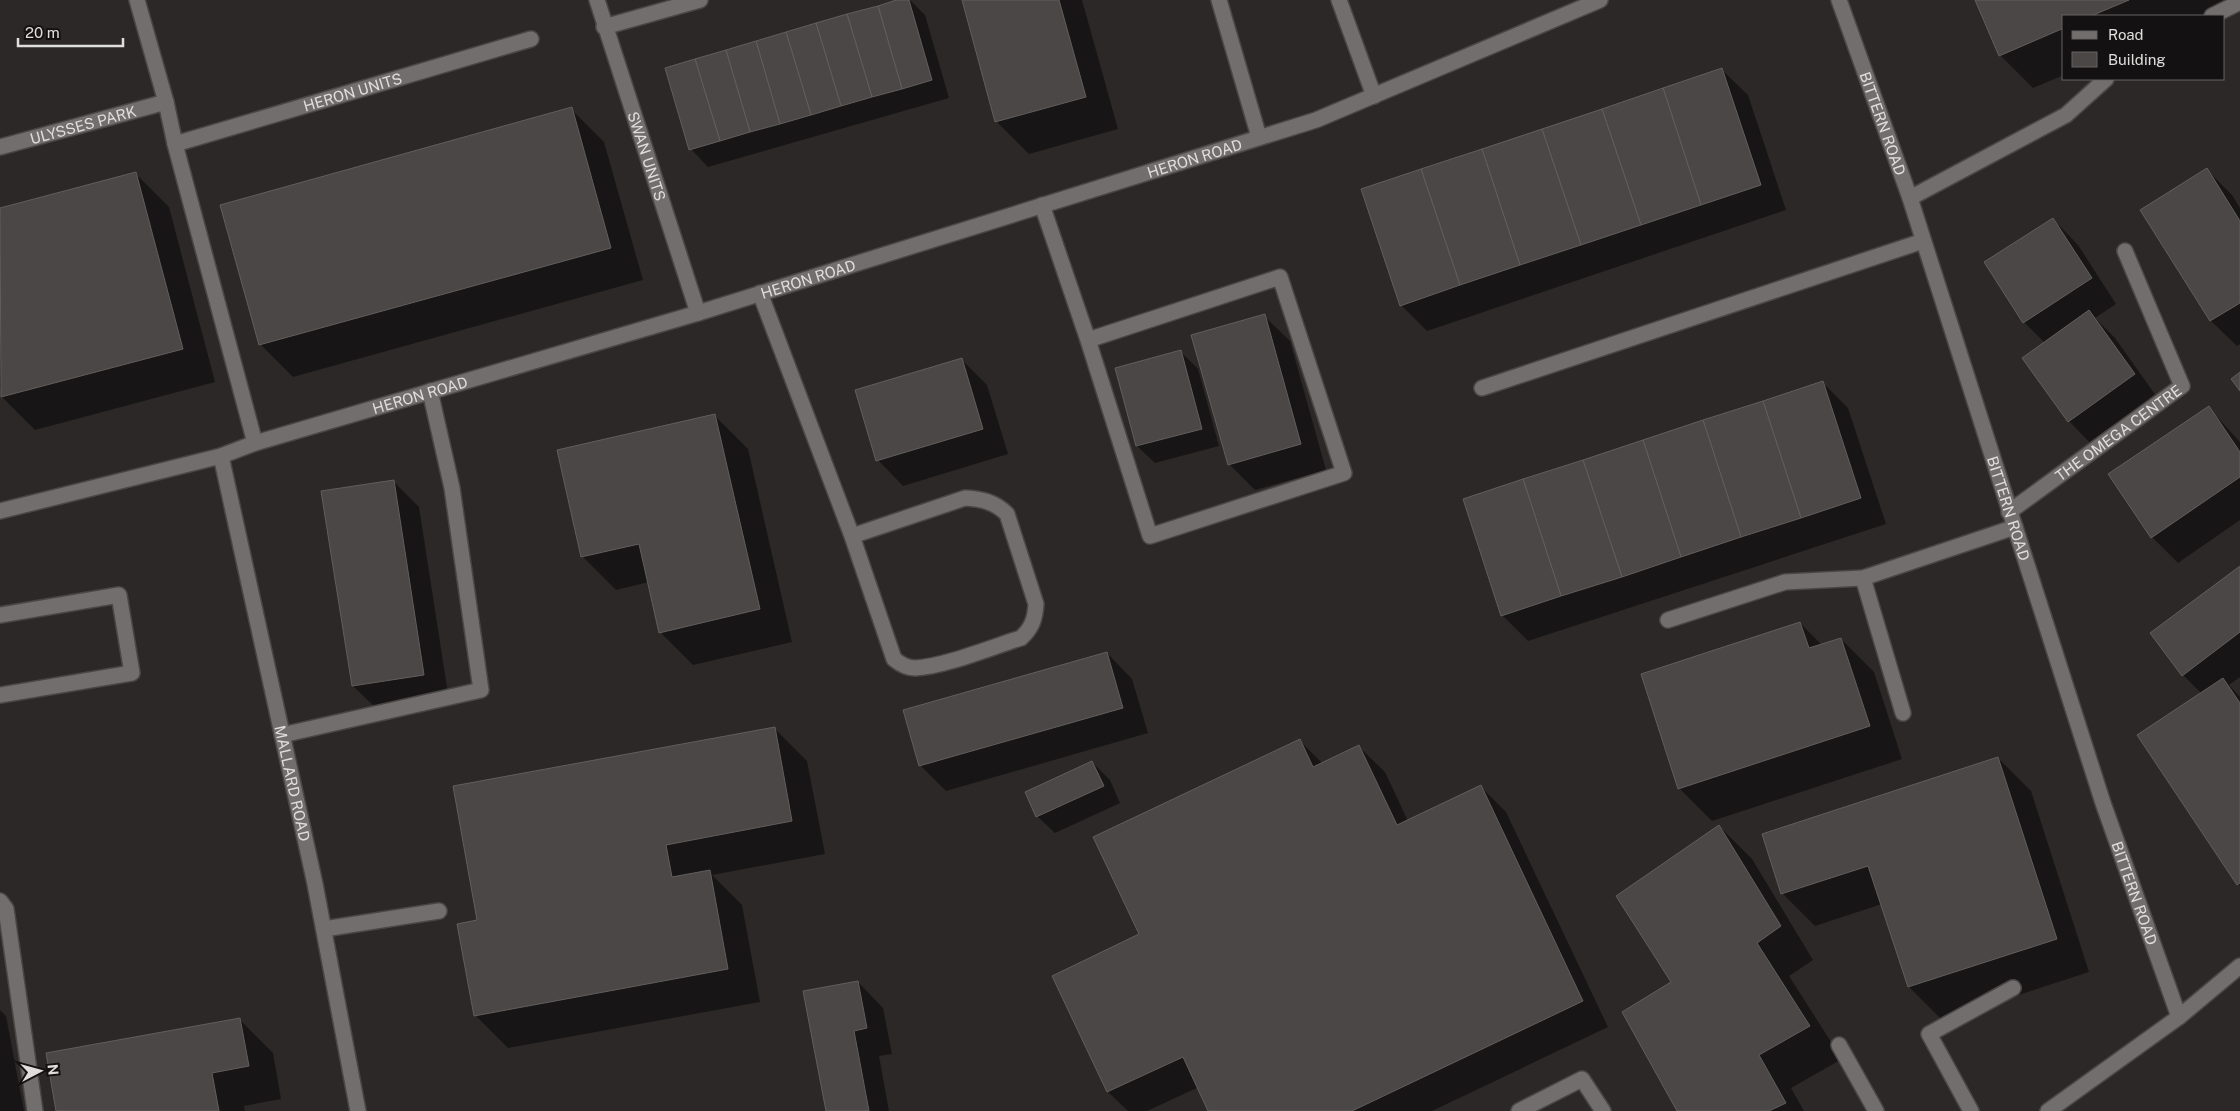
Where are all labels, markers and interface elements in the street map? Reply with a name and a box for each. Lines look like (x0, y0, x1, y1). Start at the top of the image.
scale bar (18, 15, 122, 47)
legend (2062, 15, 2225, 80)
text: 20 m (25, 24, 60, 41)
text: Road (2108, 26, 2144, 43)
text: Building (2108, 51, 2166, 68)
street label: HERON UNITS (301, 69, 404, 114)
street label: BITTERN ROAD (1857, 69, 1910, 177)
street label: ULYSSES PARK (28, 102, 138, 147)
street label: SWAN UNITS (625, 109, 670, 203)
street label: HERON ROAD (1145, 135, 1244, 181)
street label: HERON ROAD (758, 256, 857, 301)
street label: HERON ROAD (370, 373, 470, 417)
street label: THE OMEGA CENTRE (2052, 381, 2184, 484)
street label: BITTERN ROAD (1984, 454, 2034, 563)
street label: MALLARD ROAD (272, 724, 314, 843)
street label: BITTERN ROAD (2109, 839, 2161, 947)
north arrow (15, 1046, 65, 1096)
text: N (44, 1063, 61, 1076)

